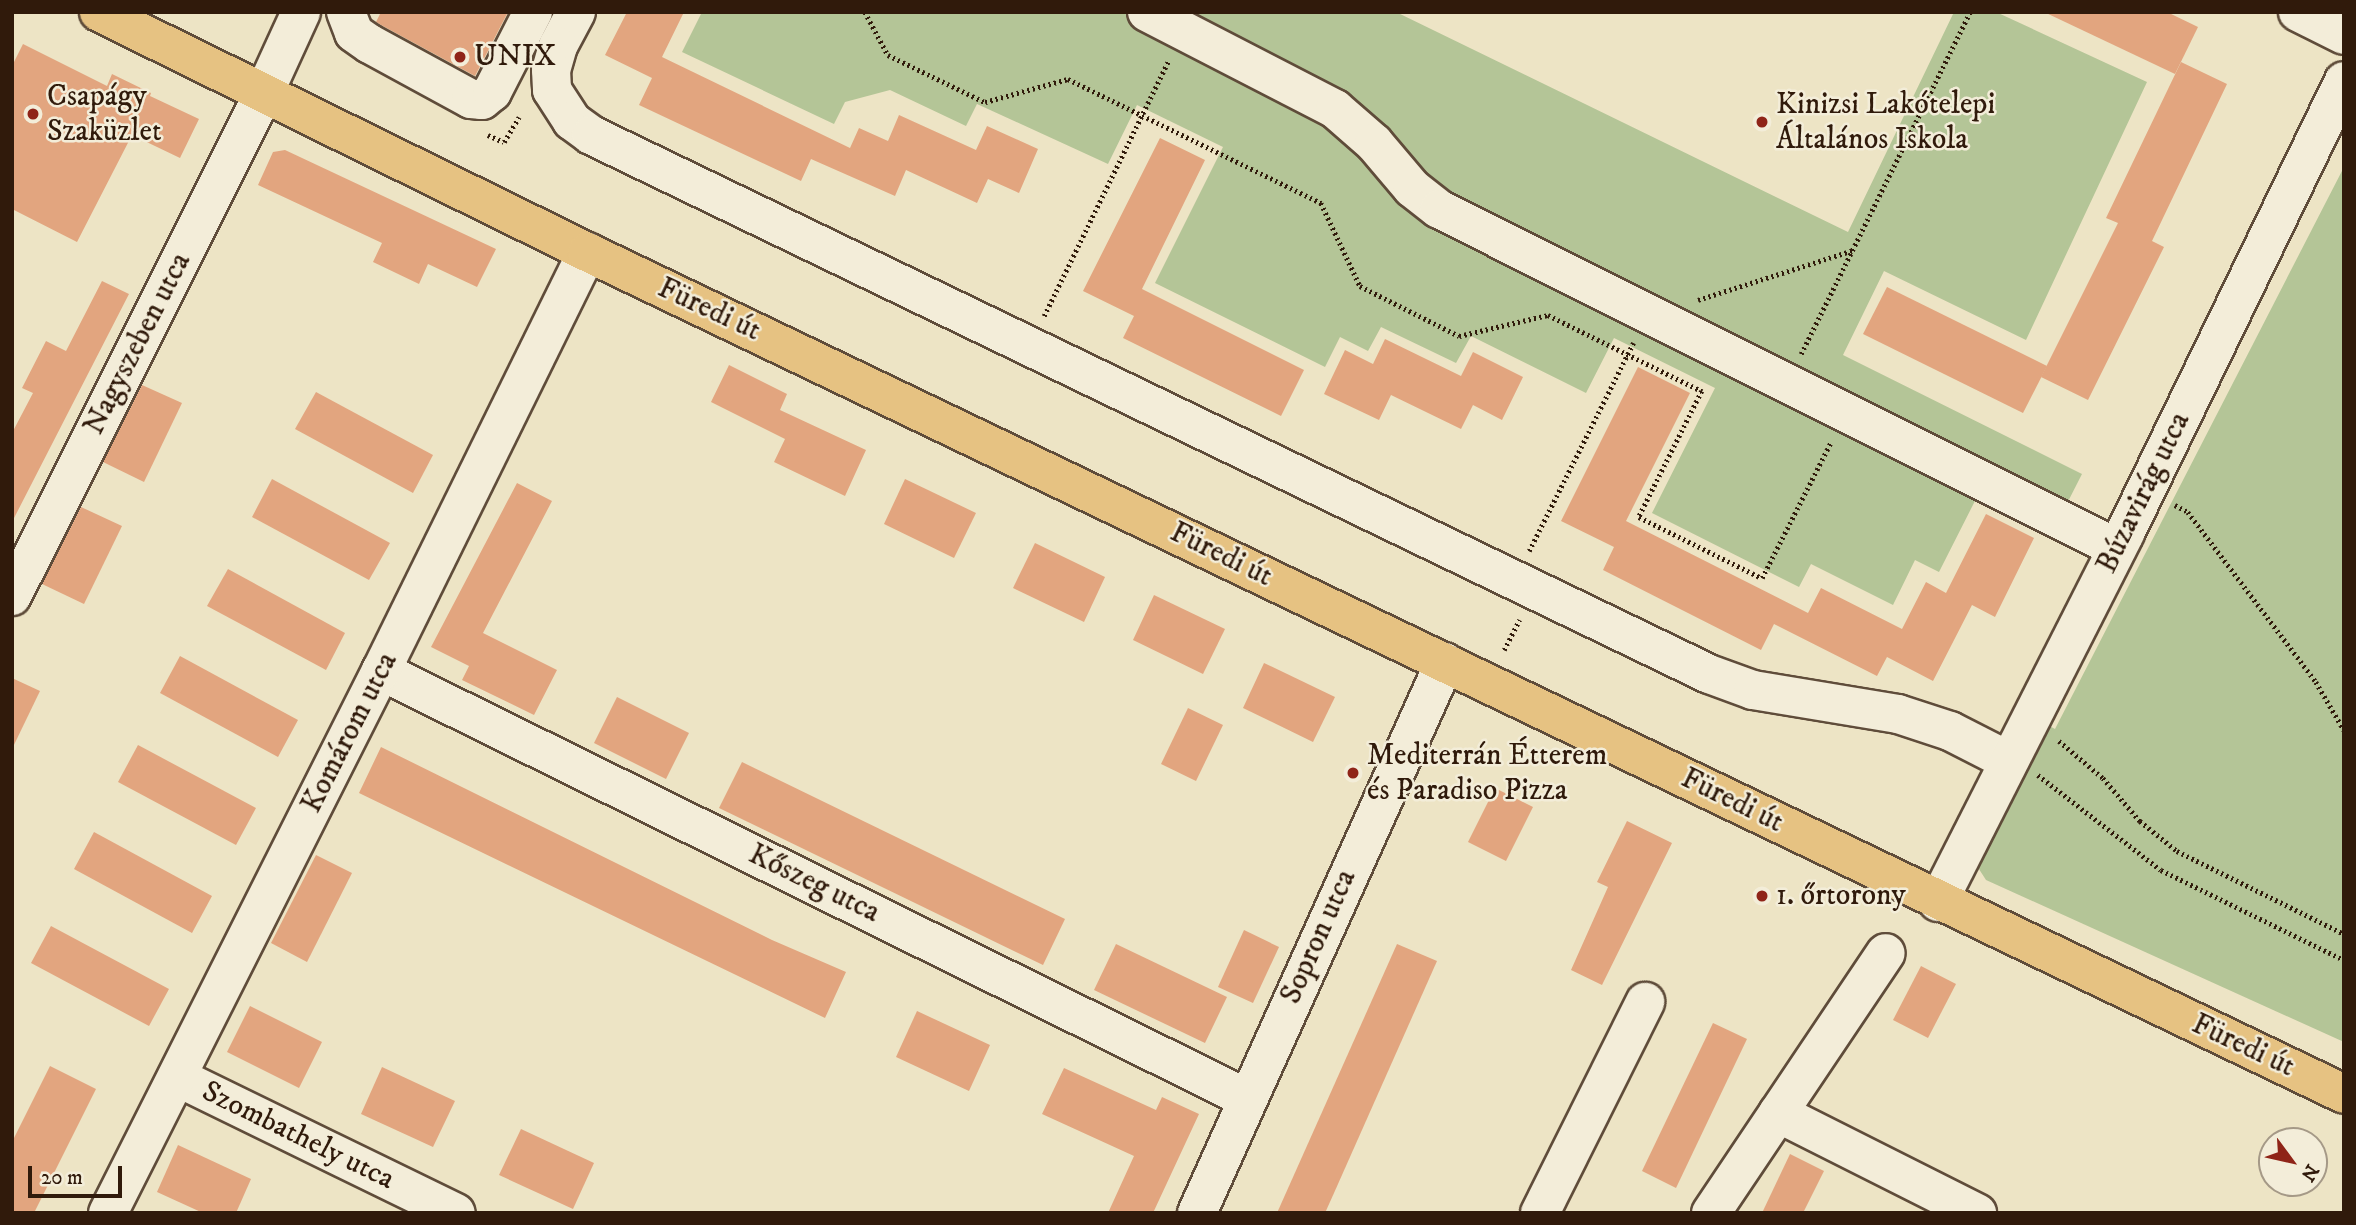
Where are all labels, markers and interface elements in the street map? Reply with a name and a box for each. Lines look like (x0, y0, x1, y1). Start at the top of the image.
place label: UNIX (474, 39, 556, 75)
marker: UNIX (452, 49, 468, 65)
place label: Csapágy Szaküzlet (47, 79, 162, 150)
place label: Kinizsi Lakótelepi Általános Iskola (1776, 87, 1995, 158)
marker: Csapágy Szaküzlet (25, 106, 41, 122)
marker: Kinizsi Lakótelepi Általános Iskola (1754, 114, 1770, 130)
street label: Nagyszeben utca (77, 247, 199, 441)
street label: Füredi út (652, 271, 766, 349)
street label: Búzavirág utca (2090, 407, 2198, 579)
street label: Füredi út (1164, 515, 1278, 595)
street label: Komárom utca (294, 647, 406, 819)
place label: Mediterrán Étterem és Paradiso Pizza (1367, 738, 1607, 808)
street label: Füredi út (1675, 761, 1789, 841)
marker: Mediterrán Étterem és Paradiso Pizza (1345, 765, 1361, 781)
street label: Kőszeg utca (742, 837, 886, 931)
street label: Sopron utca (1273, 864, 1365, 1010)
place label: 1. őrtorony (1776, 878, 1906, 914)
marker: 1. őrtorony (1754, 888, 1770, 904)
street label: Füredi út (2186, 1007, 2300, 1085)
street label: Szombathely utca (196, 1074, 400, 1198)
north arrow (2258, 1127, 2328, 1197)
scale bar (32, 1152, 126, 1196)
text: N (2295, 1160, 2323, 1185)
text: 20 m (41, 1165, 83, 1191)

